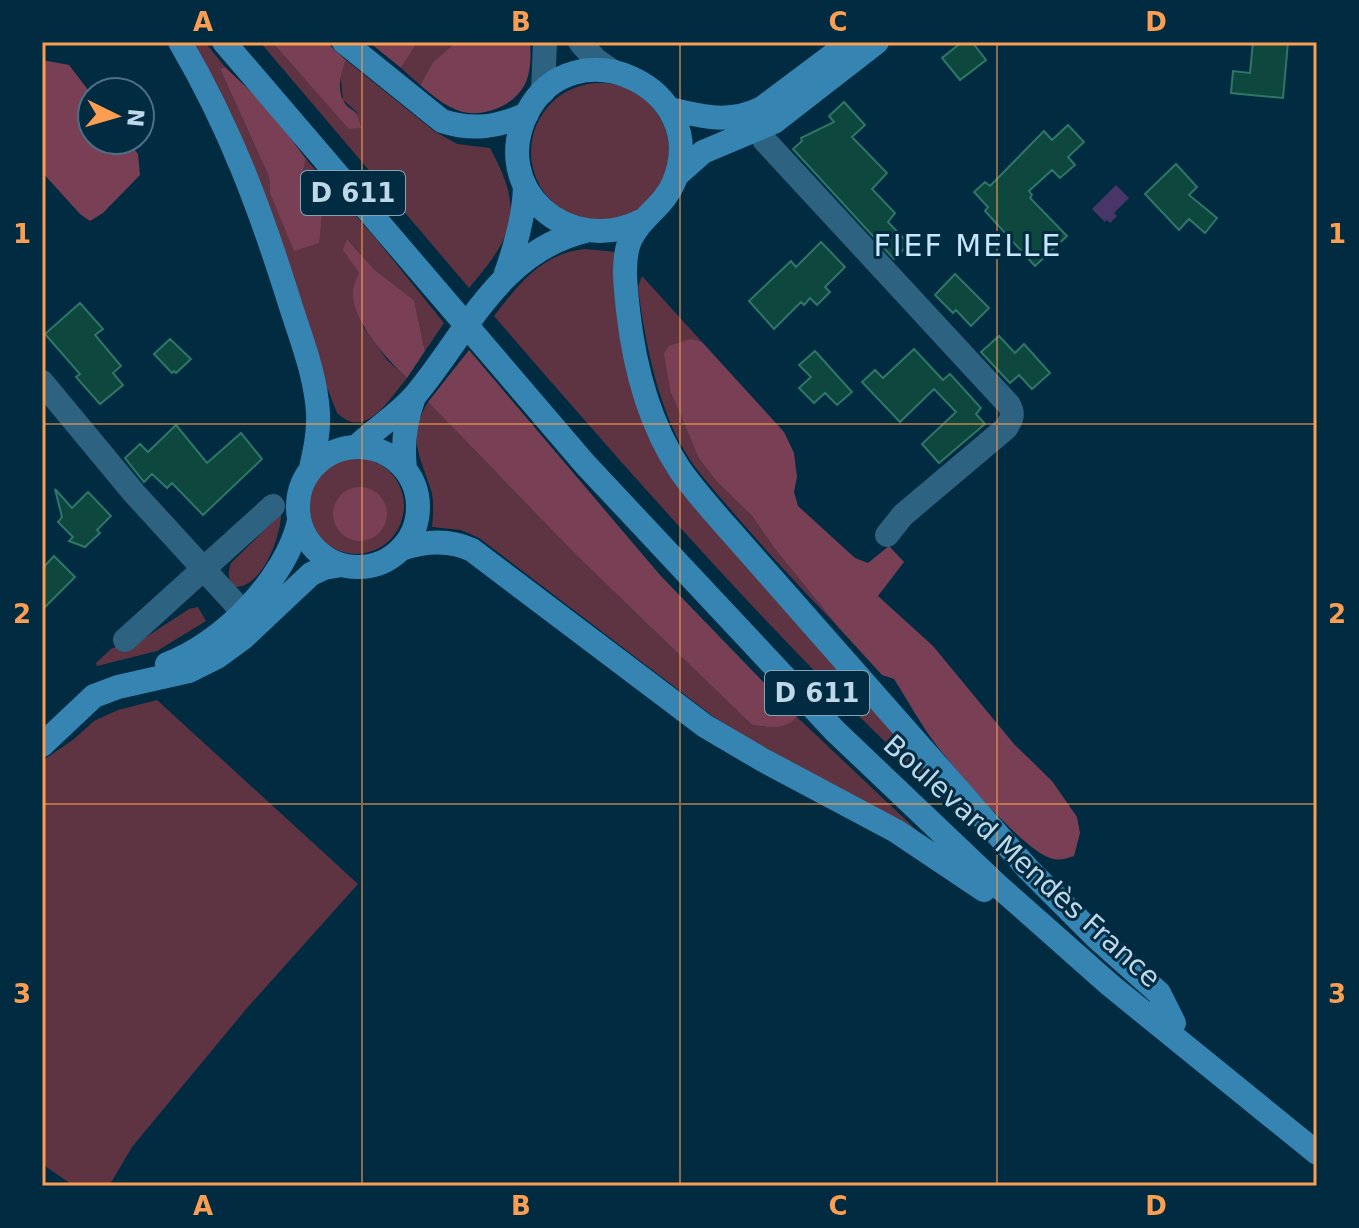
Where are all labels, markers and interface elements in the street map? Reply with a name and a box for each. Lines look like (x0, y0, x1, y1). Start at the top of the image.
text: A (193, 7, 213, 37)
text: B (511, 7, 531, 37)
text: C (828, 7, 848, 37)
text: D (1145, 7, 1167, 37)
north arrow (76, 76, 156, 156)
text: N (122, 107, 149, 128)
road number: D 611 (301, 171, 405, 215)
text: 1 (13, 219, 31, 249)
text: 1 (1328, 219, 1346, 249)
district label: FIEF MELLE (873, 228, 1063, 263)
text: 2 (13, 599, 31, 629)
text: 2 (1328, 599, 1346, 629)
road number: D 611 (765, 671, 869, 715)
street label: Boulevard Mendès France (877, 728, 1167, 994)
text: 3 (13, 979, 31, 1009)
text: 3 (1328, 979, 1346, 1009)
text: A (193, 1191, 213, 1221)
text: B (511, 1191, 531, 1221)
text: C (828, 1191, 848, 1221)
text: D (1145, 1191, 1167, 1221)

